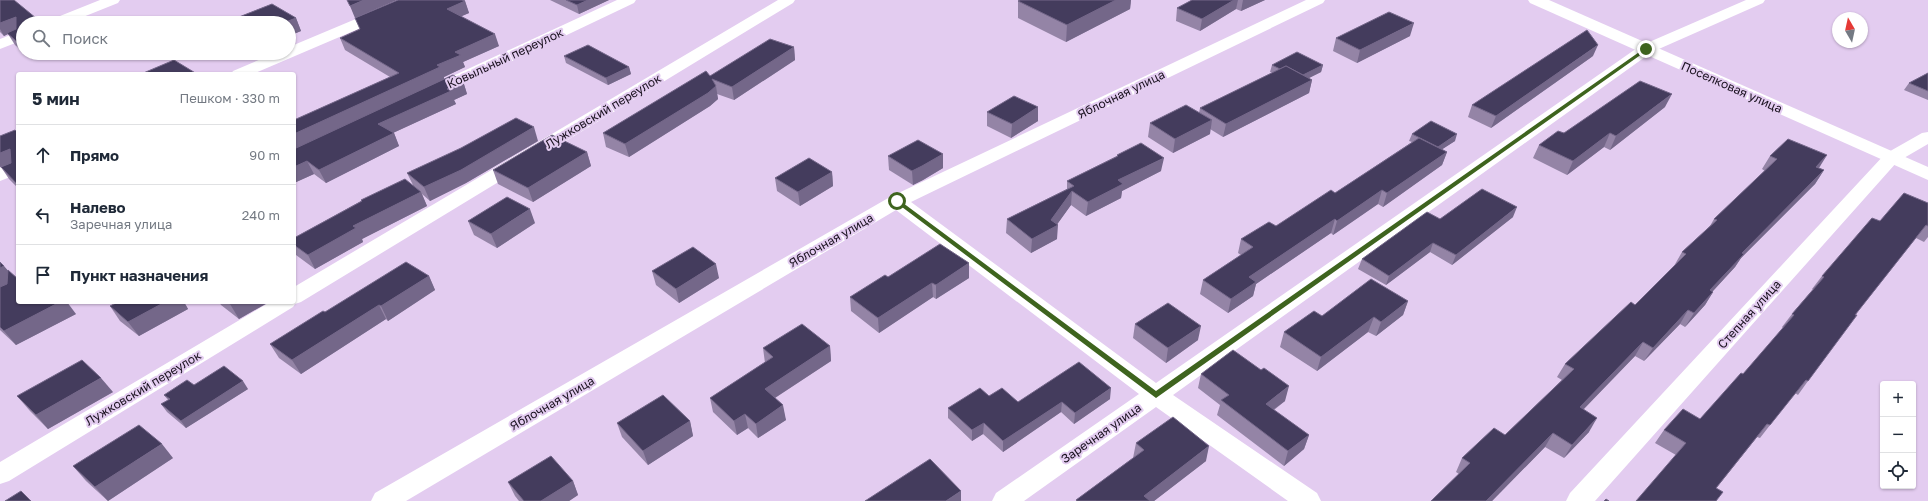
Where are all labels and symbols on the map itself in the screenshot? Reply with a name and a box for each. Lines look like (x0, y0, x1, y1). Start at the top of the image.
north arrow (1832, 12, 1868, 48)
street label: Ковыльный переулок (445, 24, 566, 92)
route end (1637, 40, 1655, 58)
street label: Поселковая улица (1679, 58, 1785, 116)
street label: Яблочная улица (1075, 66, 1167, 122)
street label: Лужковский переулок (542, 70, 664, 152)
route start (888, 192, 906, 210)
street label: Яблочная улица (786, 210, 876, 270)
street label: Степная улица (1714, 277, 1784, 351)
street label: Лужковский переулок (82, 347, 204, 429)
street label: Яблочная улица (507, 373, 597, 433)
street label: Заречная улица (1058, 400, 1144, 466)

